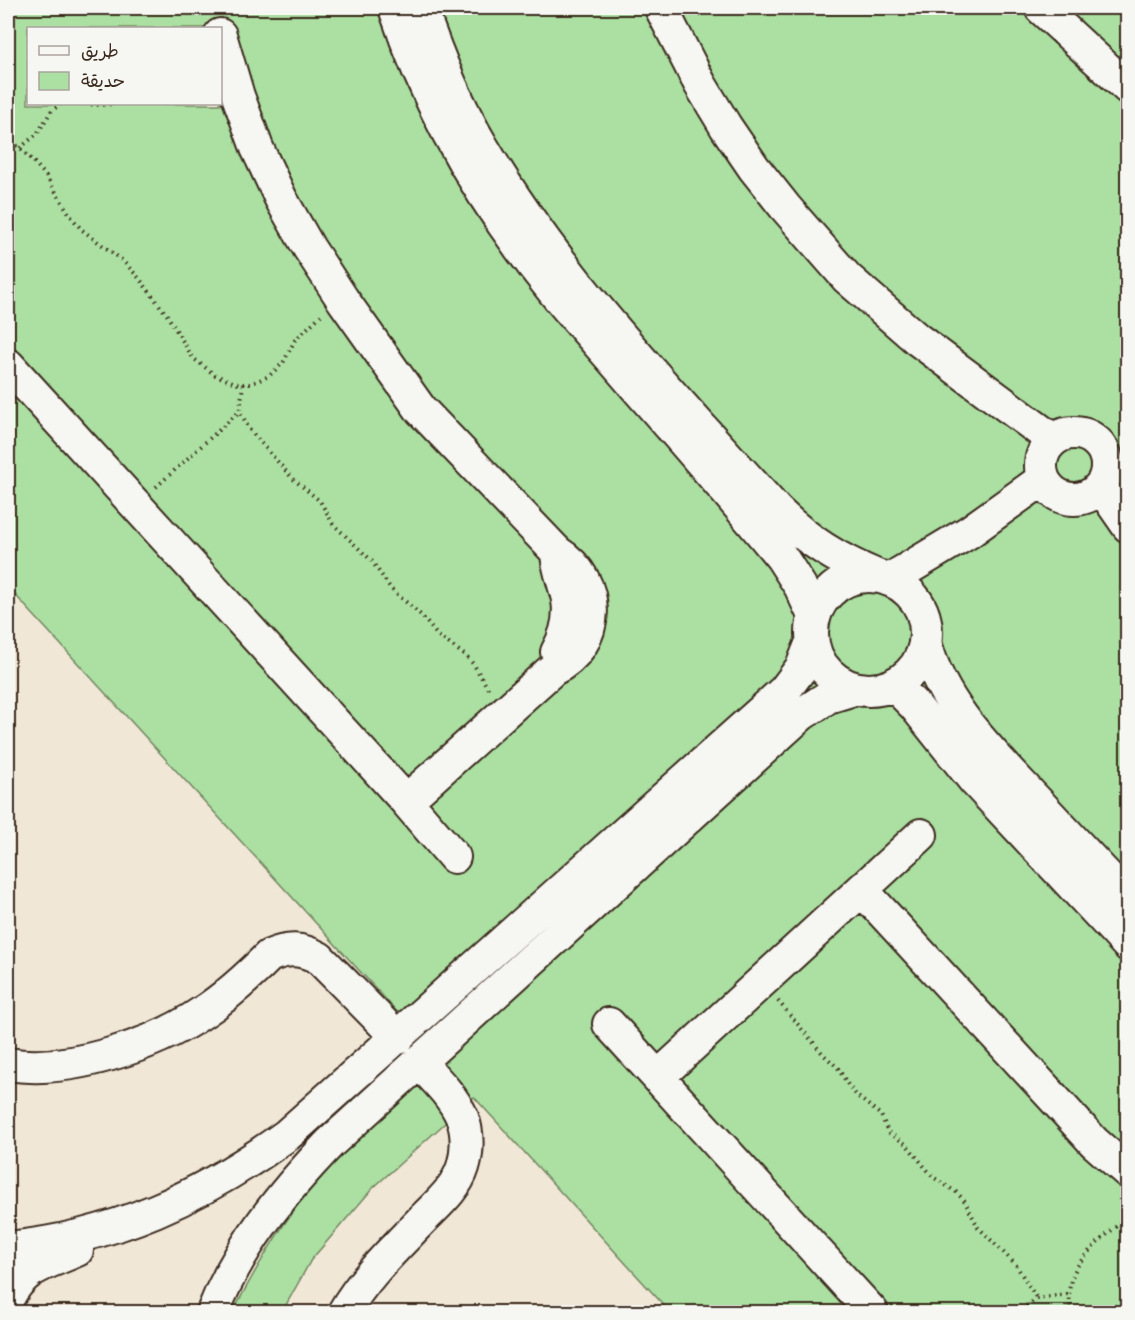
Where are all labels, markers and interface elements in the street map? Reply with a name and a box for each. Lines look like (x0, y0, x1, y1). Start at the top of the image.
legend (27, 27, 222, 105)
text: طريق (81, 40, 119, 62)
text: حديقة (81, 70, 125, 92)

